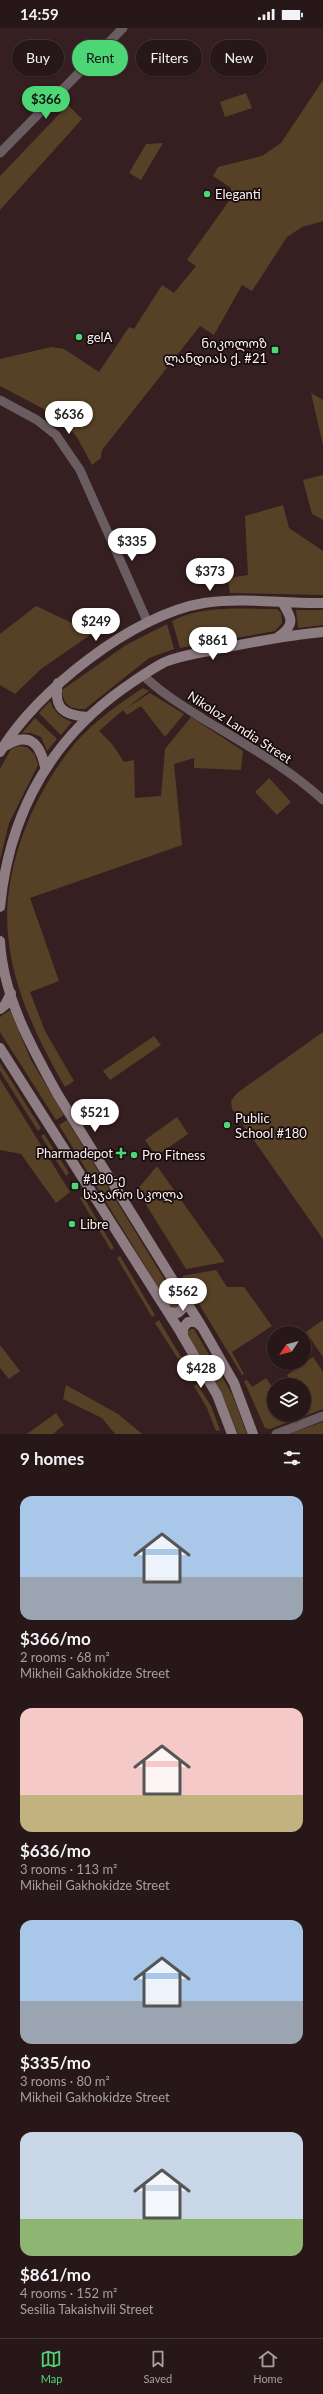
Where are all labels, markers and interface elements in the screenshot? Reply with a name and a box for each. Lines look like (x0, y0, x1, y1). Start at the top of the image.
text: 14:59 (20, 5, 59, 23)
chip: Buy (12, 40, 64, 76)
chip: Rent (72, 40, 128, 76)
chip: Filters (136, 40, 202, 76)
chip: New (210, 40, 267, 76)
pin: $366 (22, 86, 70, 120)
text: $366 (31, 91, 61, 107)
place label: Eleganti (215, 186, 261, 202)
marker: Eleganti (202, 189, 212, 199)
place label: gelA (87, 329, 113, 345)
marker: gelA (74, 332, 84, 342)
place label: ნიკოლოზ ლანდიას ქ. #21 (164, 335, 267, 367)
marker: ნიკოლოზ ლანდიას ქ. #21 (270, 345, 280, 355)
pin: $636 (45, 401, 93, 435)
text: $636 (54, 406, 84, 422)
pin: $335 (108, 528, 156, 562)
text: $335 (117, 533, 147, 549)
pin: $373 (186, 558, 234, 592)
text: $373 (195, 563, 225, 579)
pin: $249 (72, 608, 120, 642)
text: $249 (81, 613, 111, 629)
pin: $861 (189, 627, 237, 661)
text: $861 (198, 632, 228, 648)
street label: Nikoloz Landia Street (185, 687, 295, 767)
pin: $521 (71, 1099, 119, 1133)
text: $521 (80, 1104, 110, 1120)
place label: Public School #180 (235, 1110, 307, 1141)
marker: Public School #180 (222, 1120, 232, 1130)
place label: Pharmadepot (36, 1145, 113, 1161)
place label: Pro Fitness (142, 1147, 206, 1163)
marker: Pharmadepot (116, 1148, 126, 1158)
marker: Pro Fitness (129, 1150, 139, 1160)
place label: #180-ე საჯარო სკოლა (83, 1171, 183, 1203)
marker: #180-ე საჯარო სკოლა (70, 1181, 80, 1191)
place label: Libre (80, 1216, 109, 1232)
marker: Libre (67, 1219, 77, 1229)
pin: $562 (159, 1278, 207, 1312)
text: $562 (168, 1283, 198, 1299)
north arrow (267, 1326, 311, 1370)
map controls (267, 1326, 311, 1422)
pin: $428 (177, 1355, 225, 1389)
text: $428 (186, 1360, 216, 1376)
button: layers (267, 1378, 311, 1422)
icon: filters (281, 1447, 303, 1469)
text: 9 homes (20, 1448, 84, 1469)
icon: home (126, 1522, 198, 1594)
text: $366/mo (20, 1628, 91, 1649)
text: 2 rooms · 68 m² (20, 1649, 110, 1665)
text: Mikheil Gakhokidze Street (20, 1665, 170, 1681)
icon: home (126, 1734, 198, 1806)
text: $636/mo (20, 1840, 91, 1861)
text: 3 rooms · 113 m² (20, 1861, 117, 1877)
text: Mikheil Gakhokidze Street (20, 1877, 170, 1893)
icon: home (126, 1946, 198, 2018)
text: $335/mo (20, 2052, 91, 2073)
text: 3 rooms · 80 m² (20, 2073, 110, 2089)
text: Mikheil Gakhokidze Street (20, 2089, 170, 2105)
icon: home (126, 2158, 198, 2230)
text: $861/mo (20, 2264, 91, 2285)
text: 4 rooms · 152 m² (20, 2285, 117, 2301)
text: Sesilia Takaishvili Street (20, 2301, 153, 2317)
tab: Map (40, 2348, 62, 2385)
tab: Saved (143, 2348, 172, 2385)
tab: Home (253, 2348, 282, 2385)

